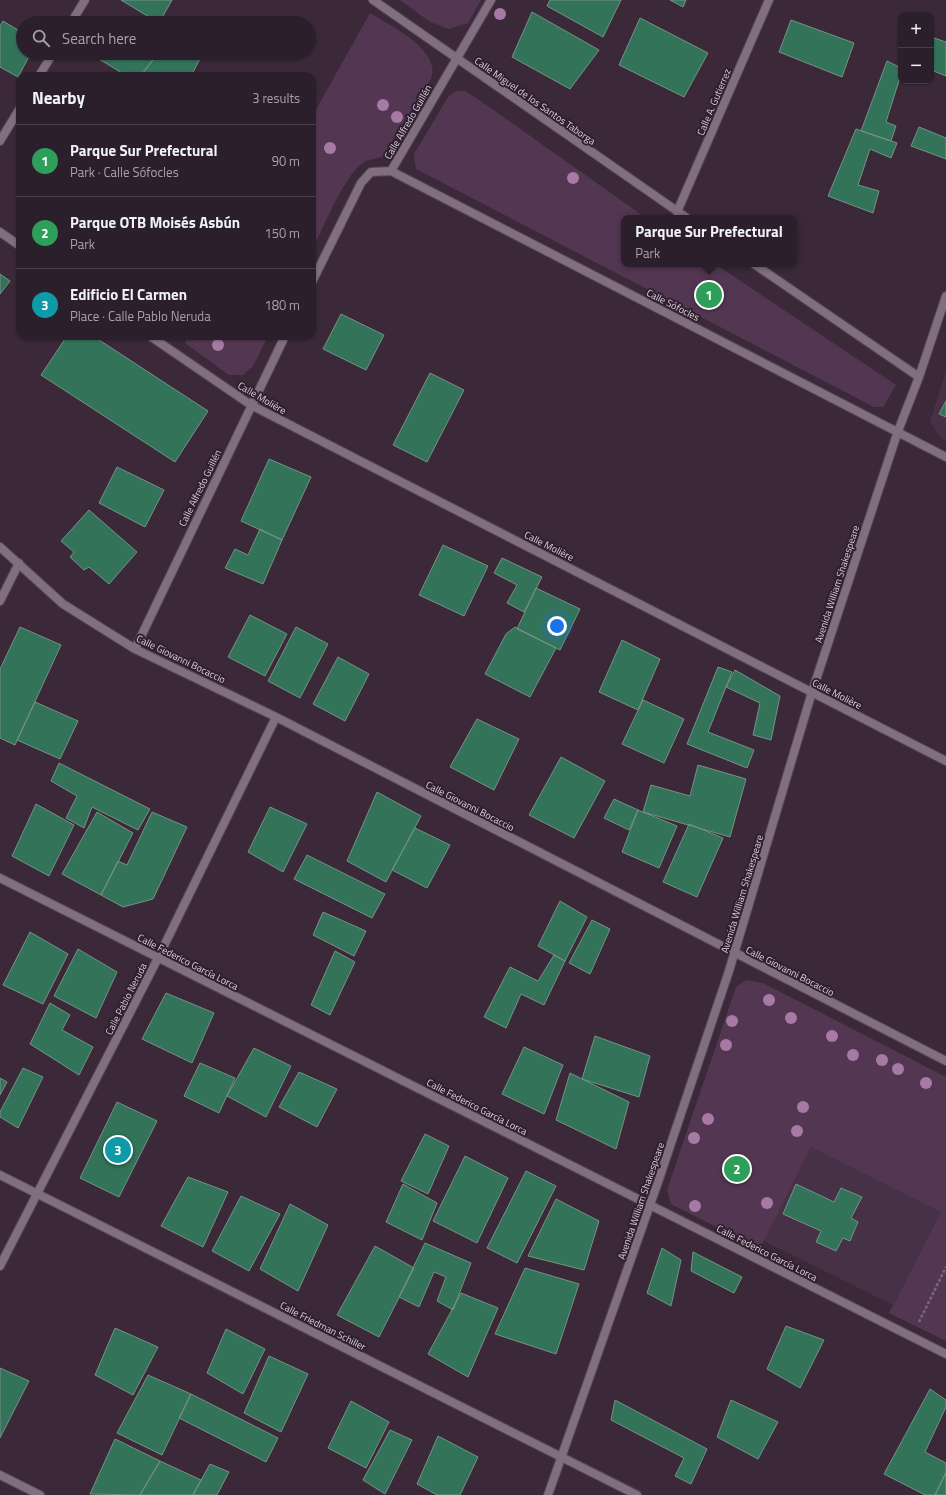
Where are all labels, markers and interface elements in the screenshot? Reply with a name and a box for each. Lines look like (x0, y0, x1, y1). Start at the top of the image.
map controls (898, 12, 934, 84)
button: + (898, 12, 934, 48)
search box (16, 16, 316, 60)
icon: search (30, 27, 52, 49)
text: Search here (62, 27, 136, 50)
button: − (898, 48, 934, 84)
street label: Calle Miguel de los Santos Taborga (471, 53, 599, 149)
street label: Calle A. Gutierrez (693, 66, 735, 138)
street label: Calle Alfredo Guillén (381, 82, 435, 162)
text: Nearby (32, 85, 85, 111)
text: 3 results (252, 88, 300, 108)
text: Parque Sur Prefectural (70, 139, 217, 162)
text: 1 (41, 151, 49, 171)
text: 90 m (272, 151, 300, 171)
text: Park · Calle Sófocles (70, 162, 179, 182)
text: Parque OTB Moisés Asbún (70, 211, 240, 234)
popup (621, 215, 797, 267)
text: Parque Sur Prefectural (635, 220, 783, 243)
text: 2 (41, 223, 49, 243)
text: 150 m (264, 223, 300, 243)
text: Park (70, 234, 95, 254)
text: Park (635, 243, 660, 263)
pin: 1 (696, 280, 722, 310)
text: Edificio El Carmen (70, 283, 187, 306)
street label: Calle Sófocles (644, 285, 703, 325)
text: 3 (41, 295, 49, 315)
text: 180 m (264, 295, 300, 315)
text: Place · Calle Pablo Neruda (70, 306, 211, 326)
street label: Calle Molière (235, 378, 289, 418)
street label: Calle Alfredo Guillén (175, 447, 225, 529)
street label: Avenida William Shakespeare (811, 523, 863, 645)
street label: Calle Molière (522, 527, 576, 565)
your location (547, 616, 567, 636)
street label: Calle Giovanni Bocaccio (134, 631, 228, 687)
street label: Calle Molière (810, 675, 864, 713)
street label: Calle Giovanni Bocaccio (423, 777, 517, 835)
street label: Avenida William Shakespeare (717, 833, 767, 955)
street label: Calle Federico García Lorca (135, 930, 241, 994)
street label: Calle Giovanni Bocaccio (743, 942, 837, 1000)
street label: Calle Pablo Neruda (101, 960, 151, 1038)
street label: Calle Federico García Lorca (424, 1075, 530, 1139)
pin: 3 (105, 1135, 131, 1165)
street label: Avenida William Shakespeare (614, 1140, 668, 1262)
pin: 2 (724, 1154, 750, 1184)
street label: Calle Federico García Lorca (714, 1221, 820, 1285)
street label: Calle Friedman Schiller (277, 1298, 369, 1354)

